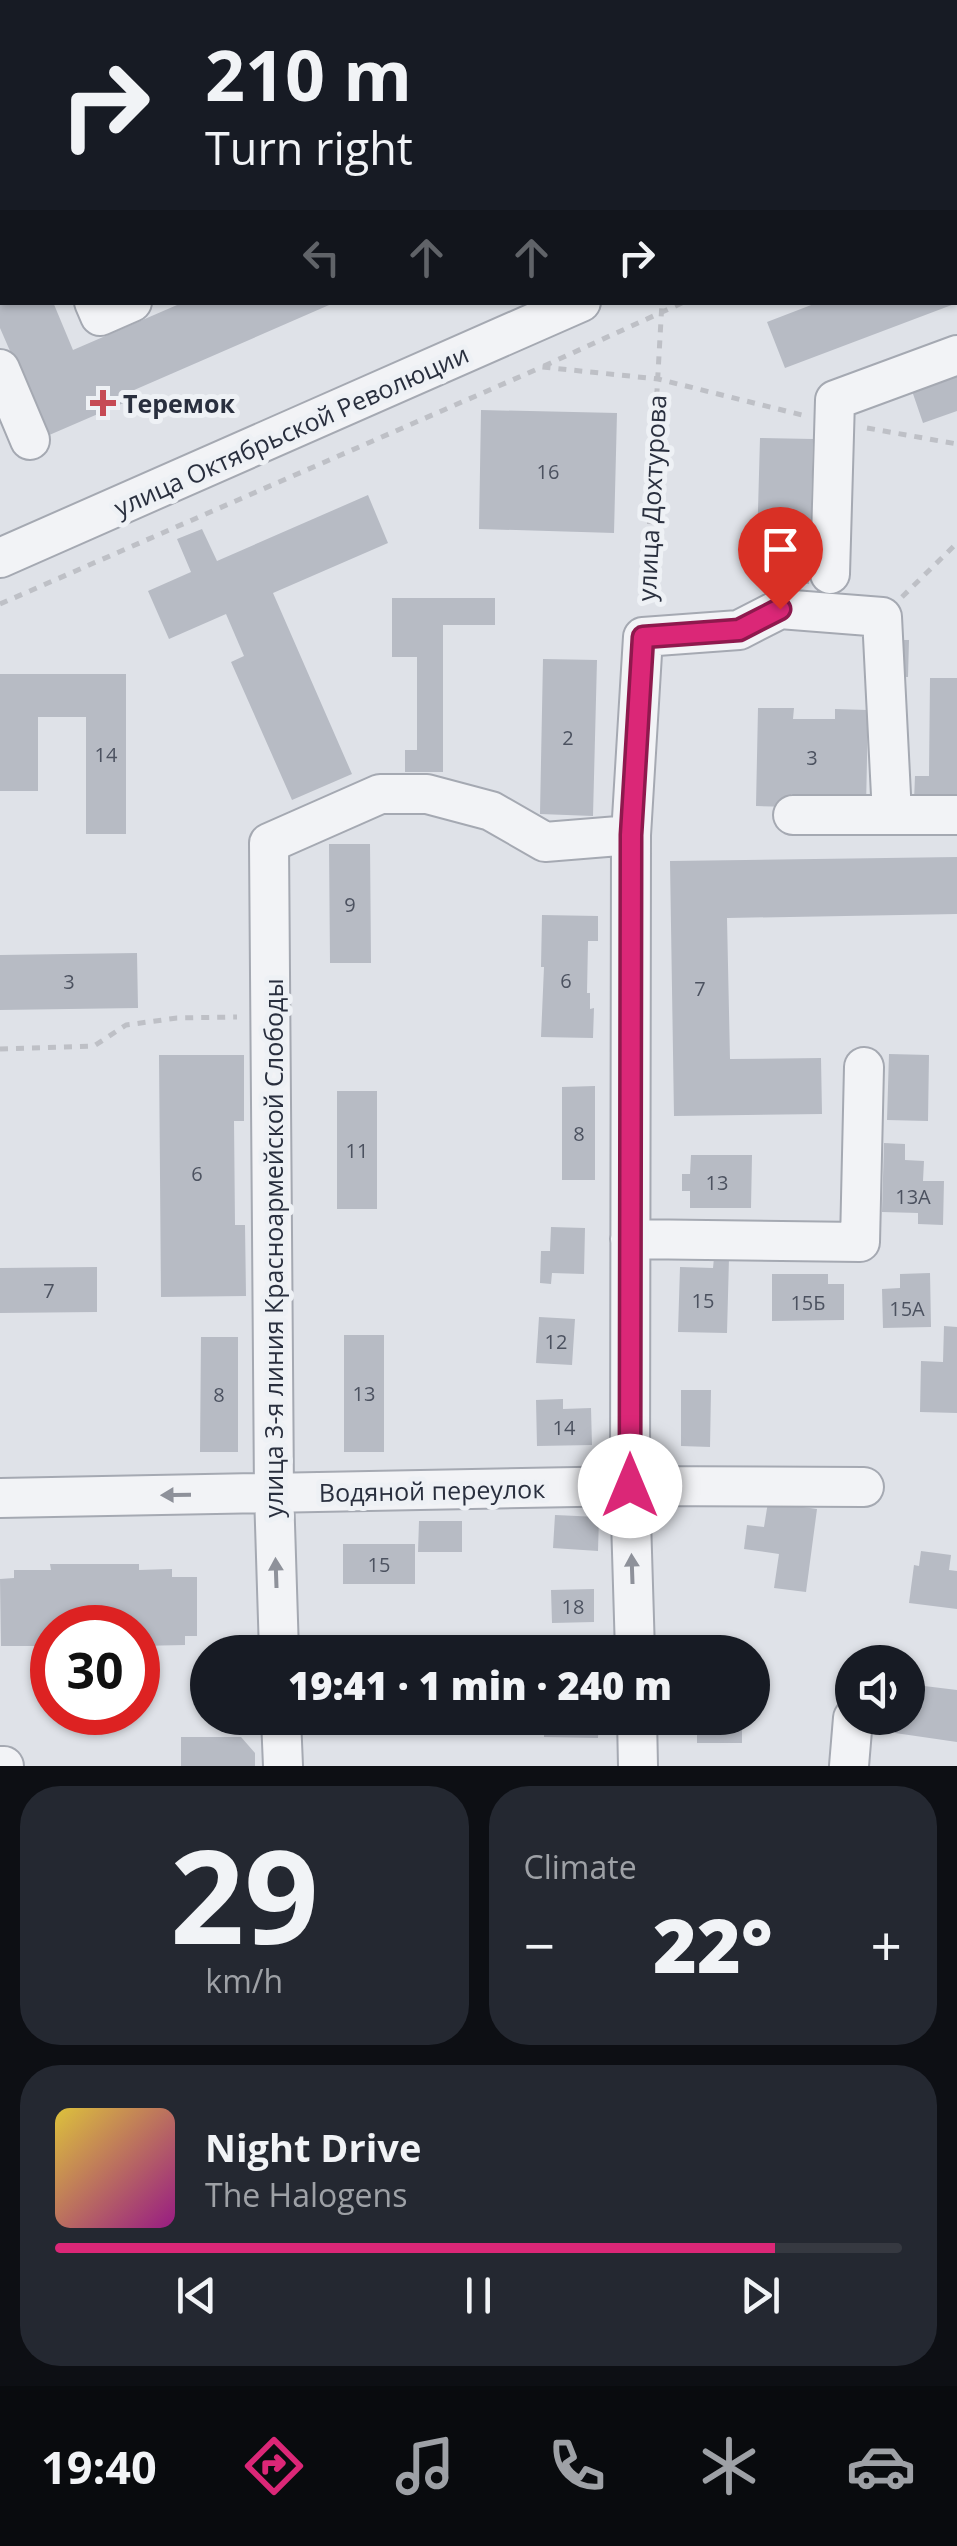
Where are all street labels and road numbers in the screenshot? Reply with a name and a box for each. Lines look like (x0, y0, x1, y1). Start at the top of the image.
street label: улица Октябрьской Революции (108, 336, 474, 524)
street label: улица Дохтурова (629, 394, 673, 602)
street label: улица 3-я линия Красноармейской Слободы (256, 978, 290, 1518)
street label: Водяной переулок (319, 1471, 546, 1509)

